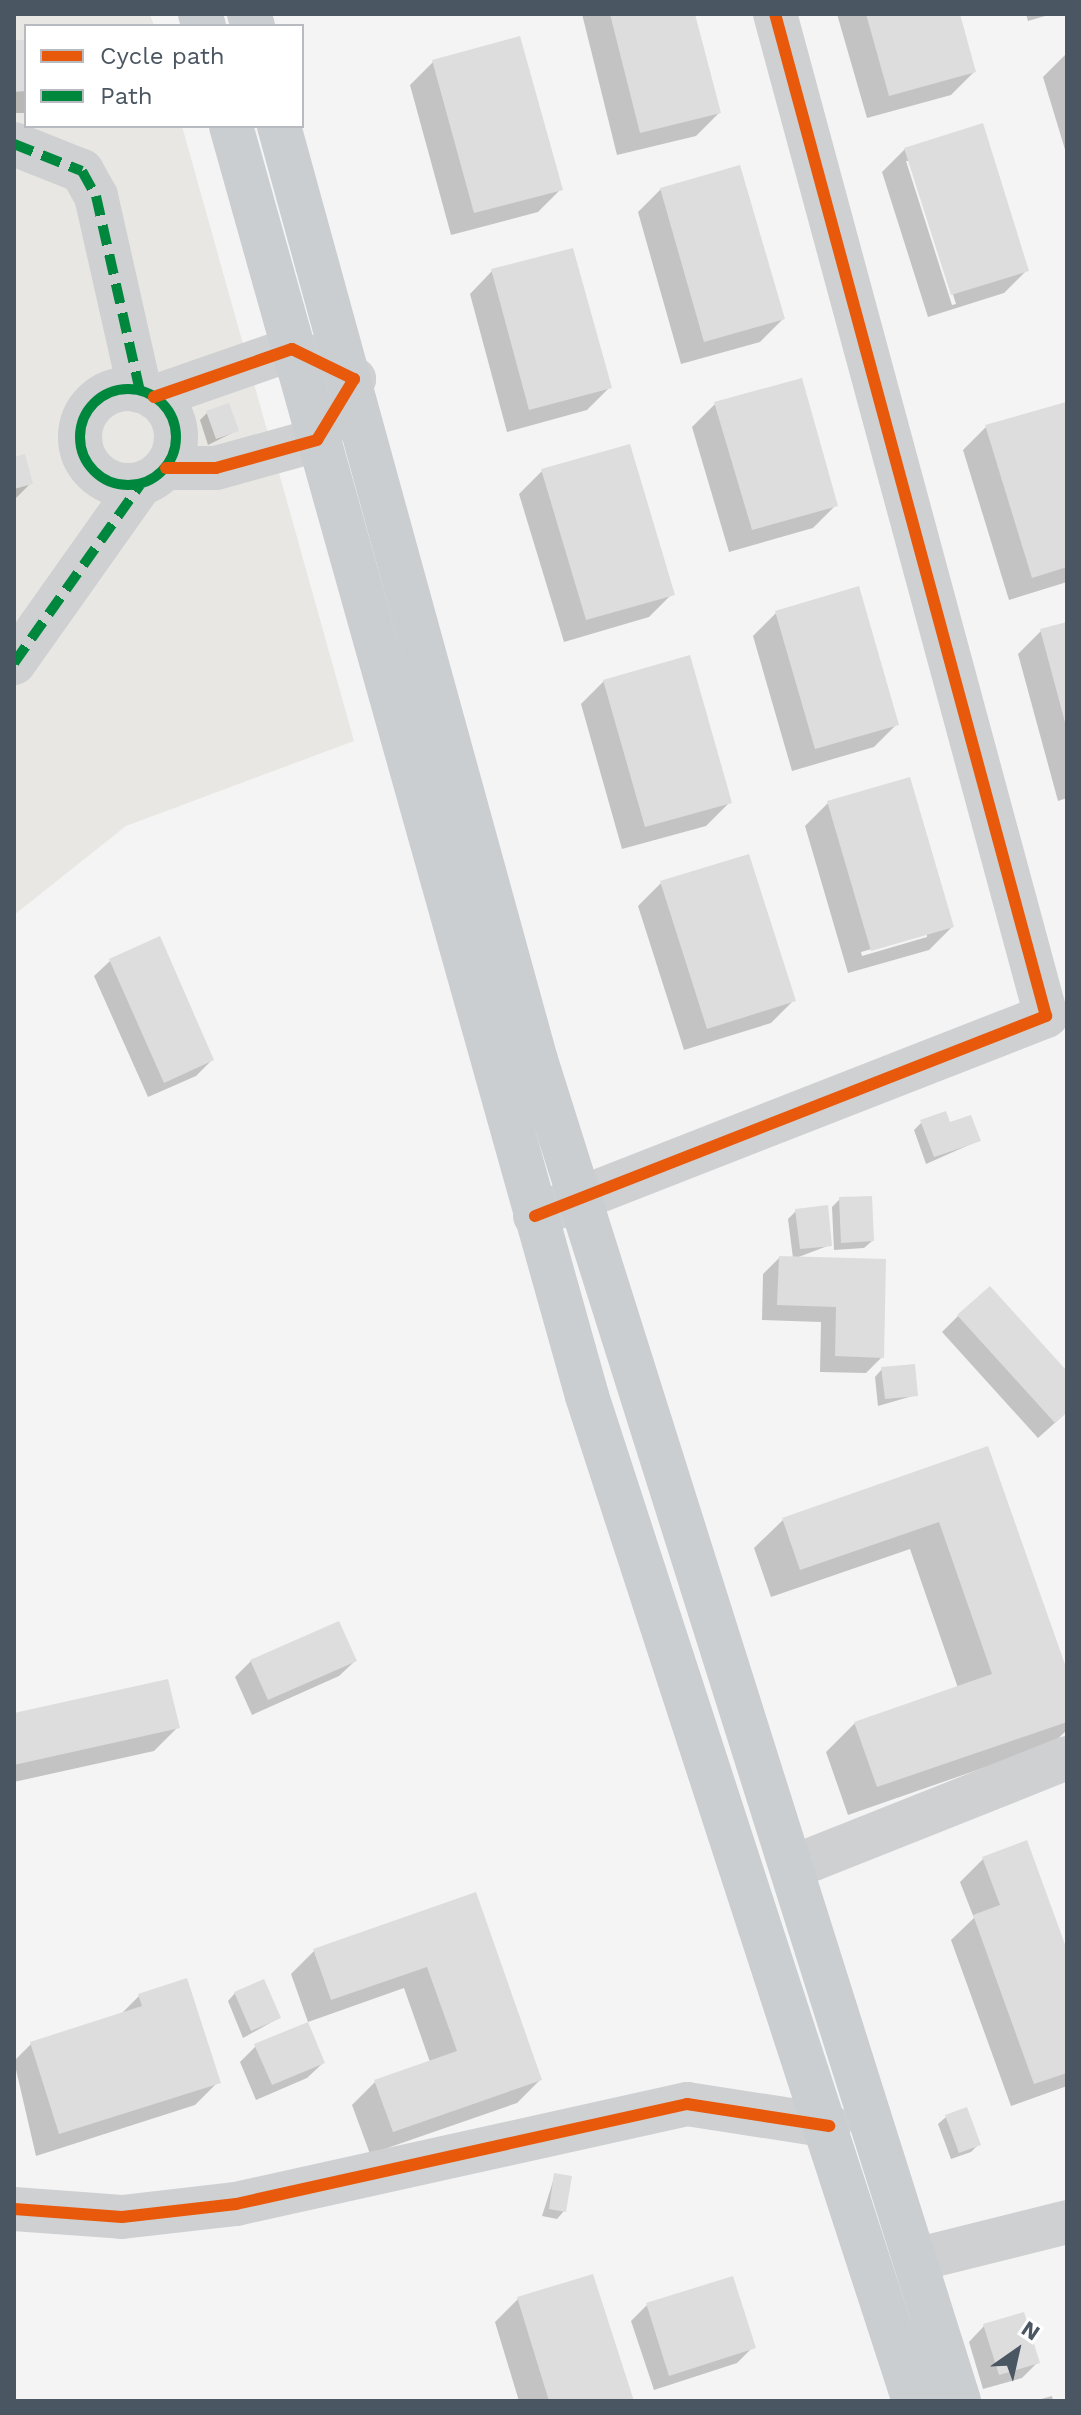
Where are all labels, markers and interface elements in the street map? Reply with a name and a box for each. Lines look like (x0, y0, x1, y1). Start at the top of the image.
legend (24, 24, 304, 128)
text: Cycle path (100, 42, 225, 70)
text: Path (100, 82, 153, 110)
north arrow (977, 2311, 1057, 2391)
text: N (1017, 2316, 1044, 2346)

